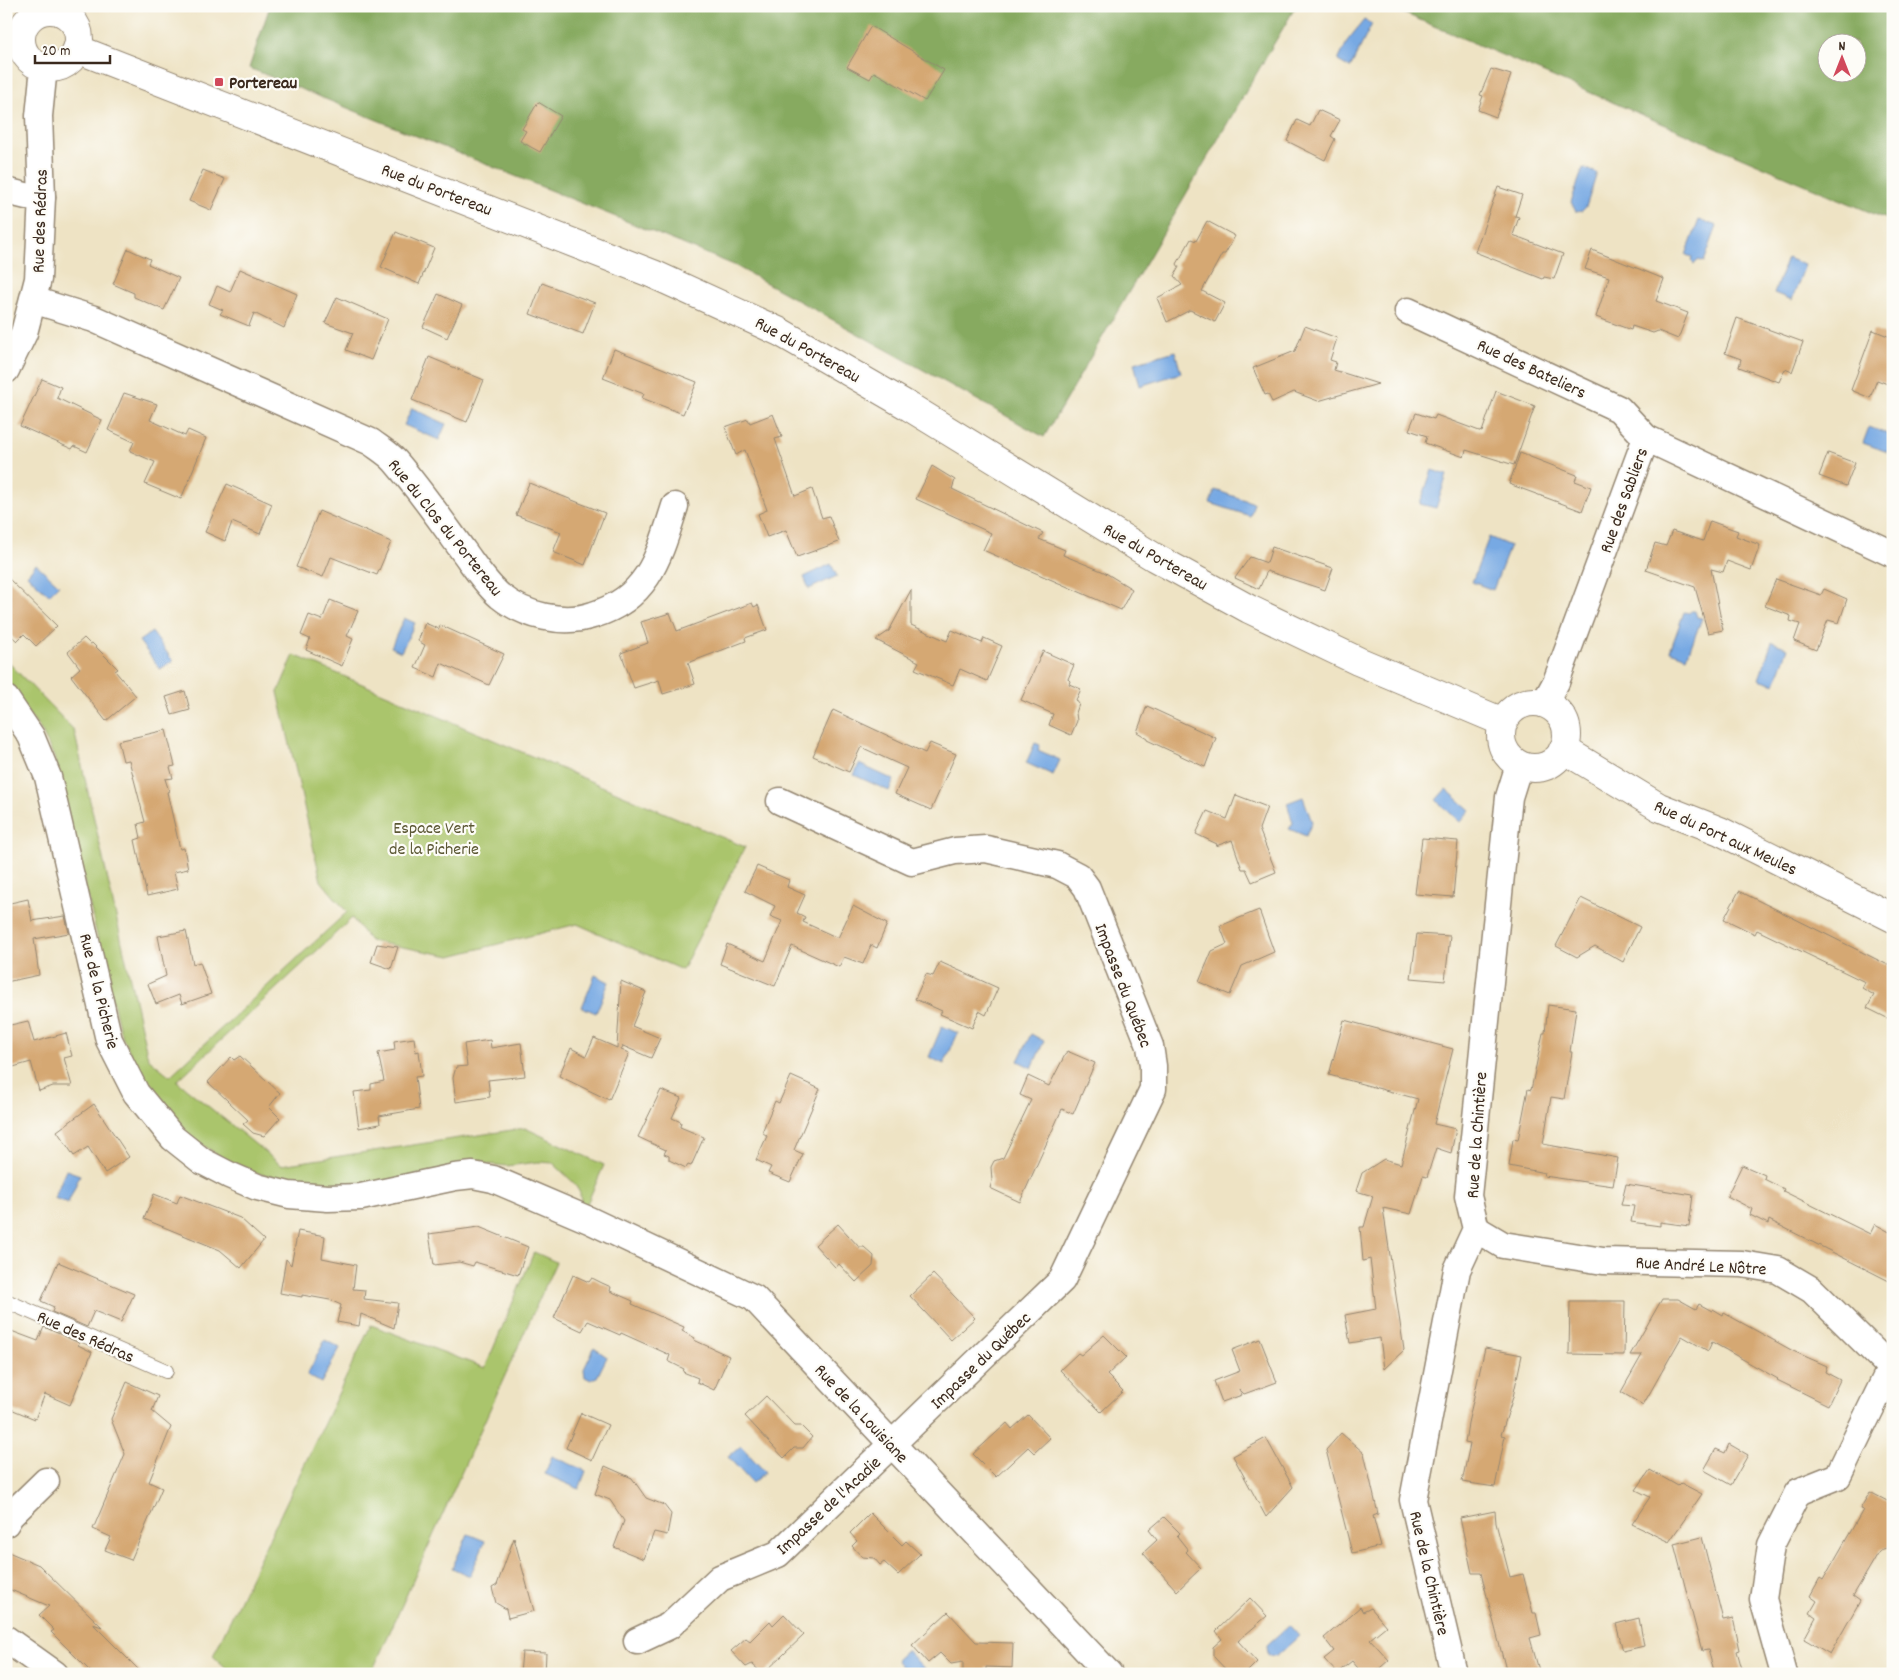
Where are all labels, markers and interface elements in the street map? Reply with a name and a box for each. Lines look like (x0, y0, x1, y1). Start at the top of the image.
scale bar (35, 32, 110, 64)
north arrow (1816, 32, 1866, 82)
text: N (1839, 37, 1846, 57)
text: 20 m (42, 41, 70, 63)
place label: Portereau (229, 72, 297, 97)
marker: Portereau (213, 76, 225, 88)
street label: Rue du Portereau (377, 159, 495, 224)
street label: Rue des Rédras (27, 169, 56, 274)
street label: Rue du Portereau (750, 312, 864, 391)
street label: Rue des Bateliers (1472, 334, 1590, 407)
street label: Rue des Sabliers (1595, 445, 1656, 557)
street label: Rue du Clos du Portereau (381, 455, 507, 603)
street label: Rue du Portereau (1098, 518, 1212, 598)
street label: Rue du Port aux Meules (1649, 795, 1801, 883)
park label: Espace Vert de la Picherie (389, 817, 479, 863)
street label: Impasse du Québec (1086, 920, 1157, 1052)
street label: Rue de la Picherie (71, 931, 124, 1052)
street label: Rue de la Chintière (1462, 1071, 1495, 1199)
street label: Rue André Le Nôtre (1635, 1252, 1767, 1283)
street label: Rue des Rédras (32, 1306, 138, 1371)
street label: Impasse du Québec (926, 1307, 1038, 1416)
street label: Rue de la Louisiane (807, 1359, 913, 1470)
street label: Impasse de l'Acadie (772, 1451, 888, 1562)
street label: Rue de la Chintière (1401, 1509, 1454, 1638)

